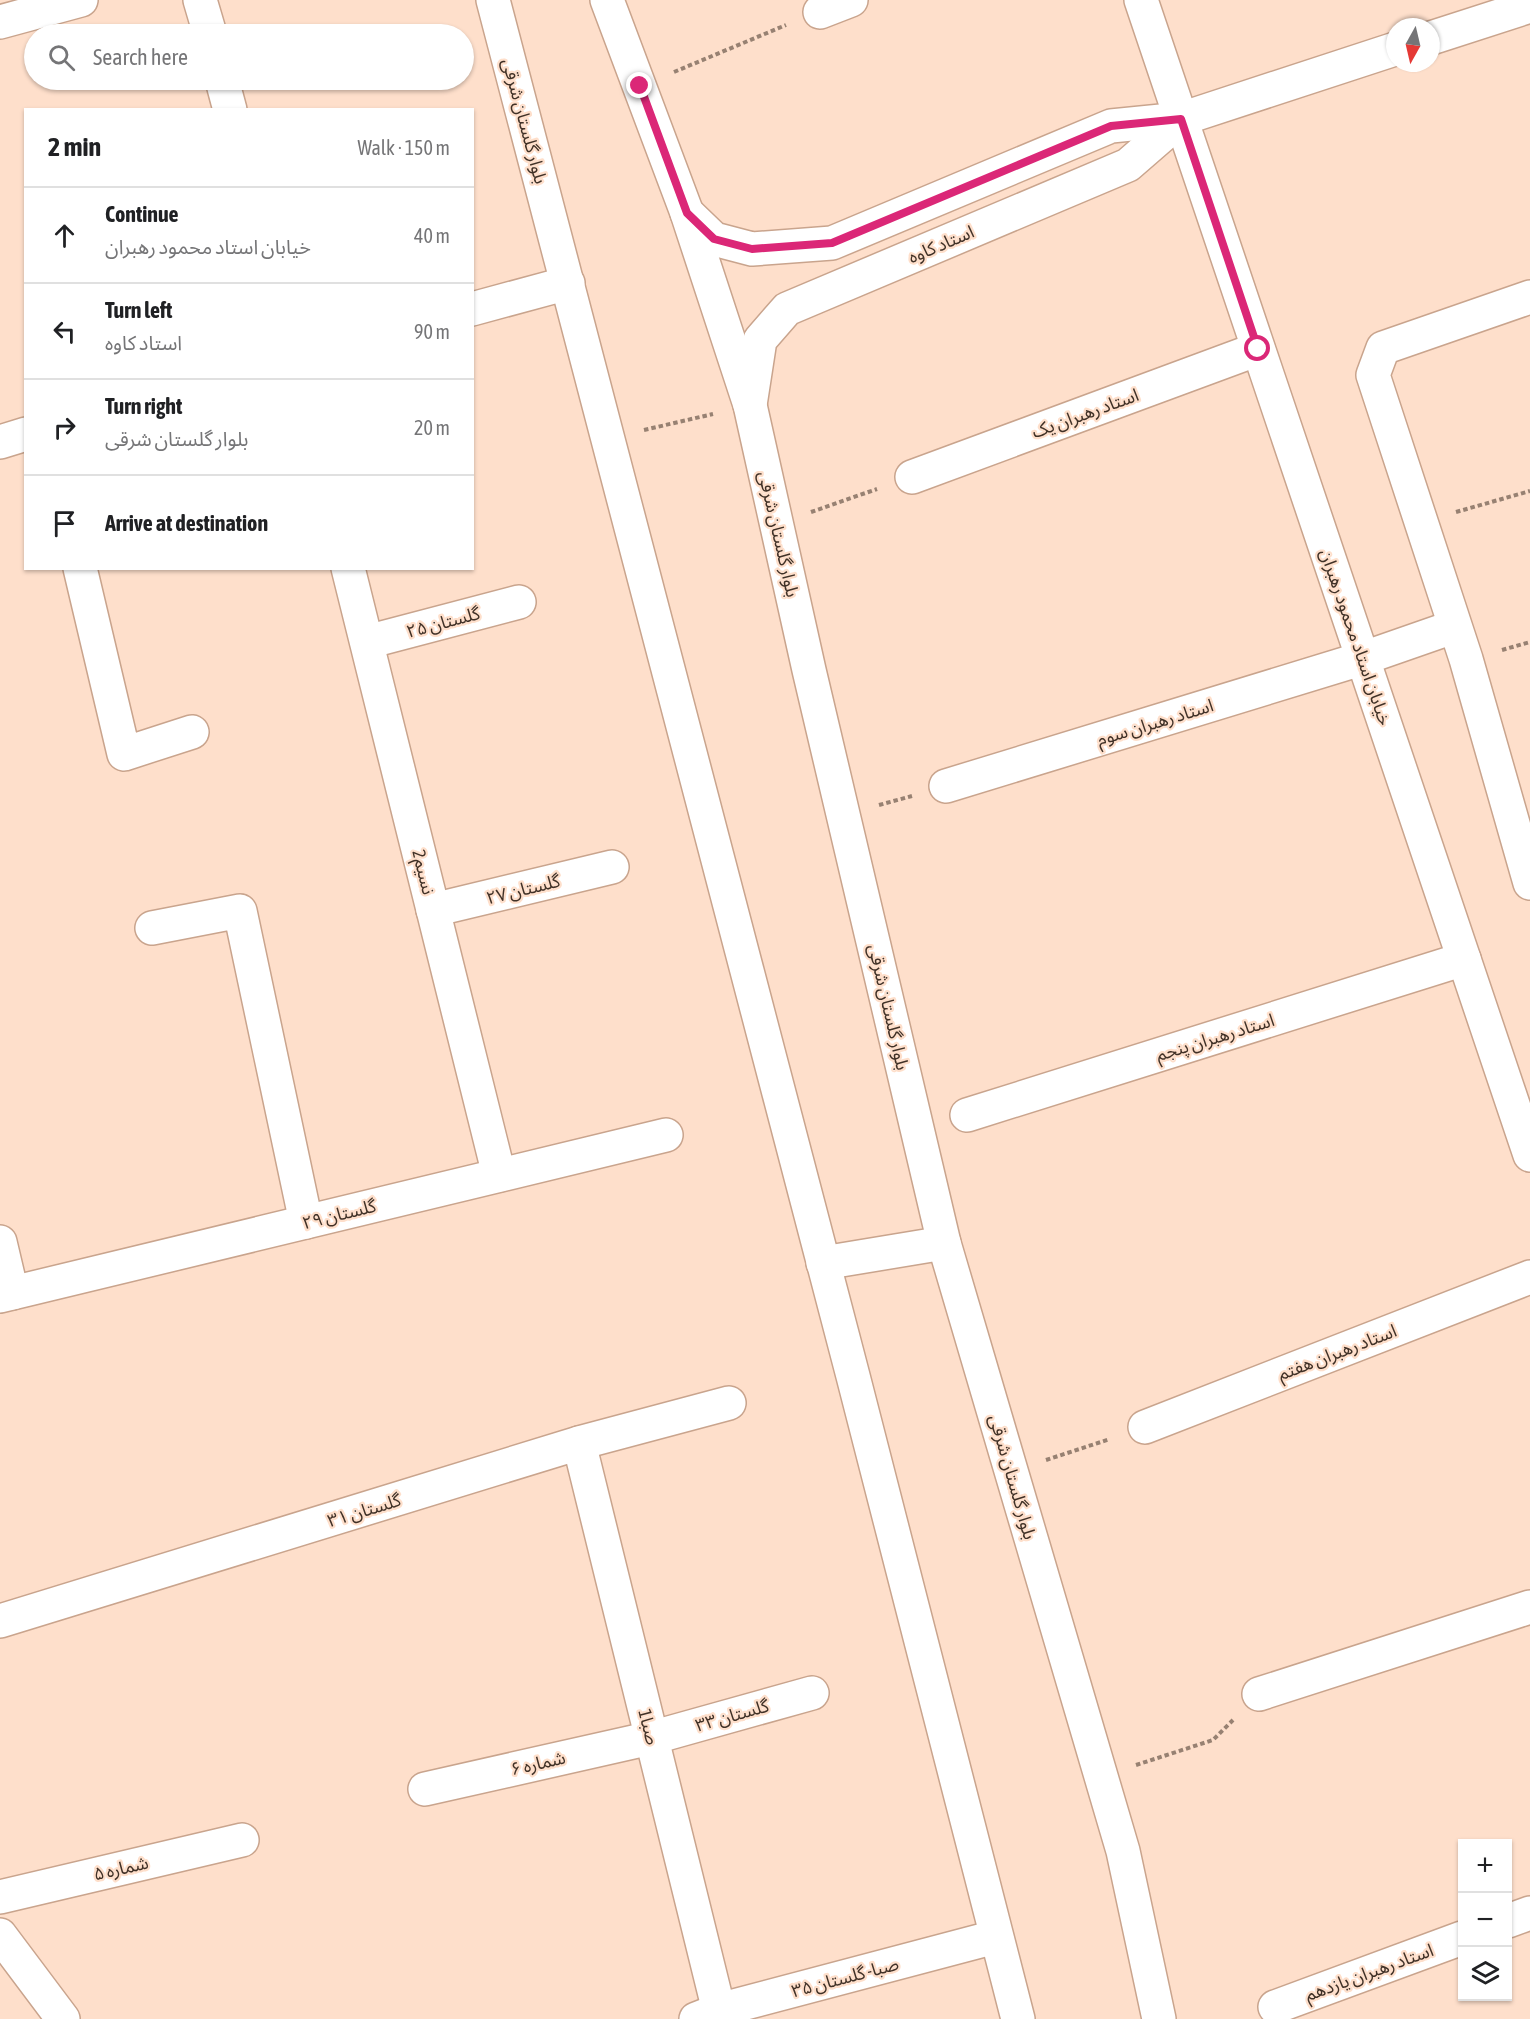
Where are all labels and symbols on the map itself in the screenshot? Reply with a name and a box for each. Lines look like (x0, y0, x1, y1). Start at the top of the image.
north arrow (1386, 18, 1440, 72)
street label: بلوار گلستان شرقی (497, 56, 552, 186)
route end (626, 72, 652, 98)
street label: استاد کاوه (905, 221, 977, 267)
route start (1244, 335, 1270, 361)
street label: استاد رهبران یک (1029, 384, 1142, 443)
street label: بلوار گلستان شرقی (753, 469, 804, 599)
street label: خیابان استاد محمود رهبران (1315, 546, 1396, 728)
street label: گلستان ۲۵ (404, 602, 483, 643)
street label: استاد رهبران سوم (1094, 694, 1217, 754)
street label: نسیم2 (405, 847, 440, 897)
street label: گلستان ۲۷ (484, 870, 563, 909)
street label: بلوار گلستان شرقی (863, 942, 914, 1072)
street label: استاد رهبران پنجم (1153, 1009, 1278, 1068)
street label: گلستان ۲۹ (300, 1195, 379, 1234)
street label: استاد رهبران هفتم (1275, 1320, 1400, 1387)
street label: بلوار گلستان شرقی (984, 1412, 1041, 1542)
street label: گلستان ۳۱ (325, 1489, 404, 1532)
street label: گلستان ۳۳ (693, 1694, 772, 1736)
street label: صبا1 (634, 1707, 664, 1747)
street label: شماره ۶ (509, 1747, 568, 1780)
street label: شماره ۵ (92, 1852, 151, 1885)
street label: استاد رهبران یازدهم (1302, 1939, 1437, 2008)
street label: صبا- گلستان ۳۵ (789, 1953, 901, 2002)

